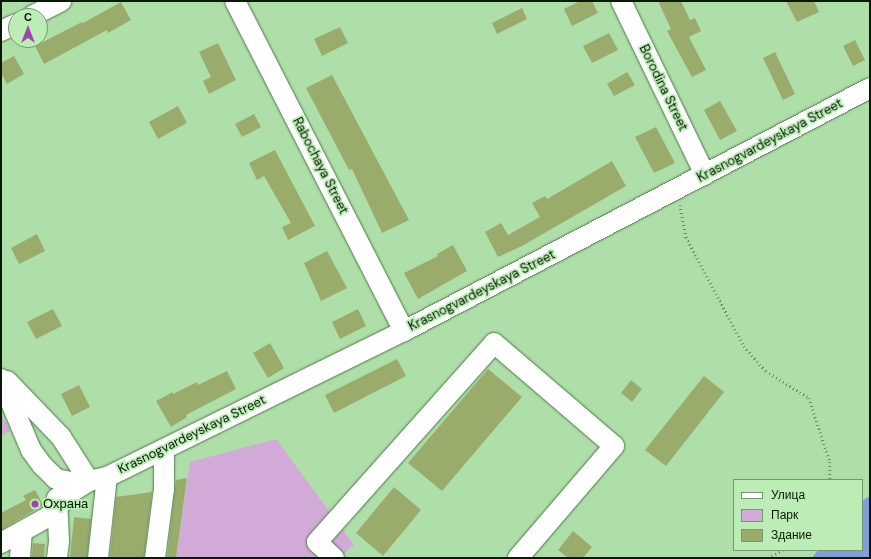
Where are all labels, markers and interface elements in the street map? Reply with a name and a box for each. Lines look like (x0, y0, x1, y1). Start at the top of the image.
north arrow (8, 8, 48, 48)
text: С (24, 10, 32, 24)
street label: Borodina Street (635, 42, 691, 134)
street label: Krasnogvardeyskaya Street (695, 96, 845, 186)
street label: Rabochaya Street (289, 115, 351, 217)
street label: Krasnogvardeyskaya Street (406, 247, 558, 335)
street label: Krasnogvardeyskaya Street (116, 392, 268, 478)
legend (733, 479, 863, 551)
text: Улица (771, 487, 805, 503)
place label: Охрана (43, 496, 88, 512)
marker: Охрана (30, 499, 40, 509)
text: Парк (771, 507, 798, 523)
text: Здание (771, 527, 812, 543)

